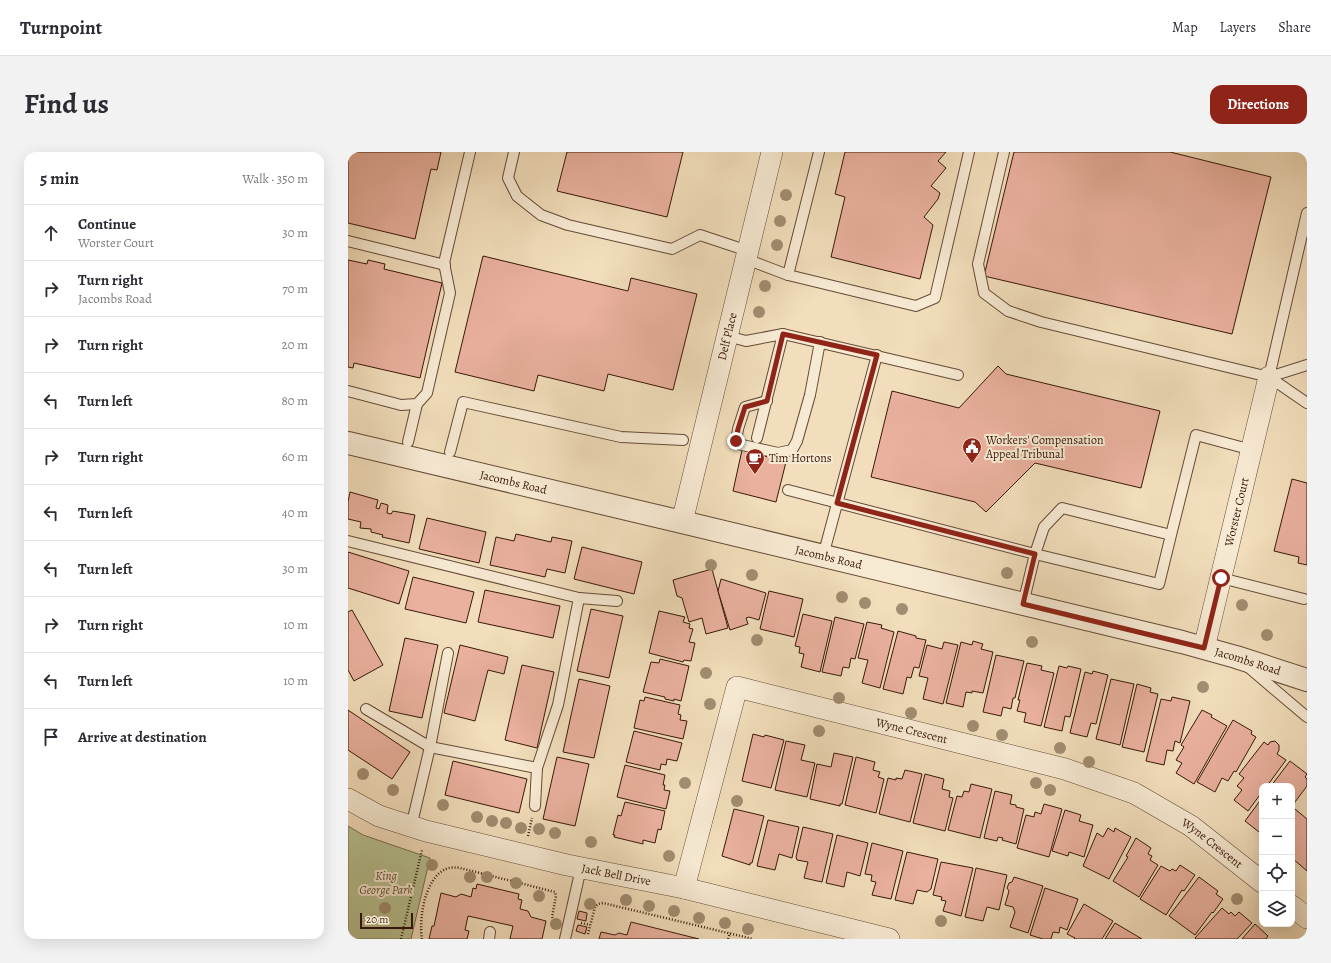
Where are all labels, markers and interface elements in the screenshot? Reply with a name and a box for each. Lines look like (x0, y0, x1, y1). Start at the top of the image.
text: Turnpoint (20, 15, 102, 41)
text: Map (1172, 18, 1198, 37)
text: Layers (1220, 18, 1256, 37)
text: Share (1278, 18, 1311, 37)
text: Find us (24, 85, 109, 123)
button: Directions (1210, 85, 1307, 124)
text: 5 min (40, 167, 79, 190)
text: Walk · 350 m (242, 170, 308, 187)
text: Continue (78, 214, 136, 234)
icon: ahead (40, 222, 62, 244)
text: 30 m (282, 224, 308, 241)
text: Worster Court (78, 234, 154, 251)
text: Turn right (78, 270, 143, 290)
icon: right (40, 278, 62, 300)
text: 70 m (282, 280, 308, 297)
text: Jacombs Road (78, 290, 152, 307)
street label: Delf Place (714, 311, 741, 362)
icon: right (40, 334, 62, 356)
text: Turn right (78, 335, 143, 355)
text: 20 m (282, 336, 308, 353)
icon: left (40, 390, 62, 412)
text: Turn left (78, 391, 133, 411)
text: 80 m (281, 392, 308, 409)
route end (727, 432, 745, 450)
place label: Workers' Compensation Appeal Tribunal (985, 432, 1104, 462)
public building icon: Workers' Compensation Appeal Tribunal (961, 436, 983, 464)
icon: right (40, 446, 62, 468)
text: Turn right (78, 447, 143, 467)
cafe icon: Tim Hortons (744, 447, 766, 475)
text: 60 m (282, 448, 308, 465)
place label: Tim Hortons (769, 450, 832, 466)
street label: Jacombs Road (478, 466, 549, 498)
street label: Worster Court (1220, 476, 1253, 549)
icon: left (40, 502, 62, 524)
text: Turn left (78, 503, 133, 523)
text: 40 m (282, 504, 308, 521)
street label: Jacombs Road (793, 541, 864, 573)
icon: left (40, 558, 62, 580)
text: Turn left (78, 559, 133, 579)
text: 30 m (282, 560, 308, 577)
route start (1212, 569, 1230, 587)
icon: right (40, 614, 62, 636)
text: Turn right (78, 615, 143, 635)
text: 10 m (283, 616, 308, 633)
street label: Jacombs Road (1213, 643, 1283, 679)
icon: left (40, 670, 62, 692)
text: Turn left (78, 671, 133, 691)
text: 10 m (283, 672, 308, 689)
street label: Wyne Crescent (873, 714, 949, 747)
icon: arrive (40, 726, 62, 748)
text: Arrive at destination (78, 727, 207, 747)
map controls (1259, 783, 1295, 927)
button: + (1259, 783, 1295, 819)
street label: Wyne Crescent (1178, 814, 1246, 872)
button: − (1259, 819, 1295, 855)
button: locate (1259, 855, 1295, 891)
street label: Jack Bell Drive (580, 860, 652, 889)
park label: King George Park (359, 868, 413, 898)
button: layers (1259, 891, 1295, 927)
scale bar (360, 911, 413, 930)
text: 20 m (366, 912, 388, 927)

